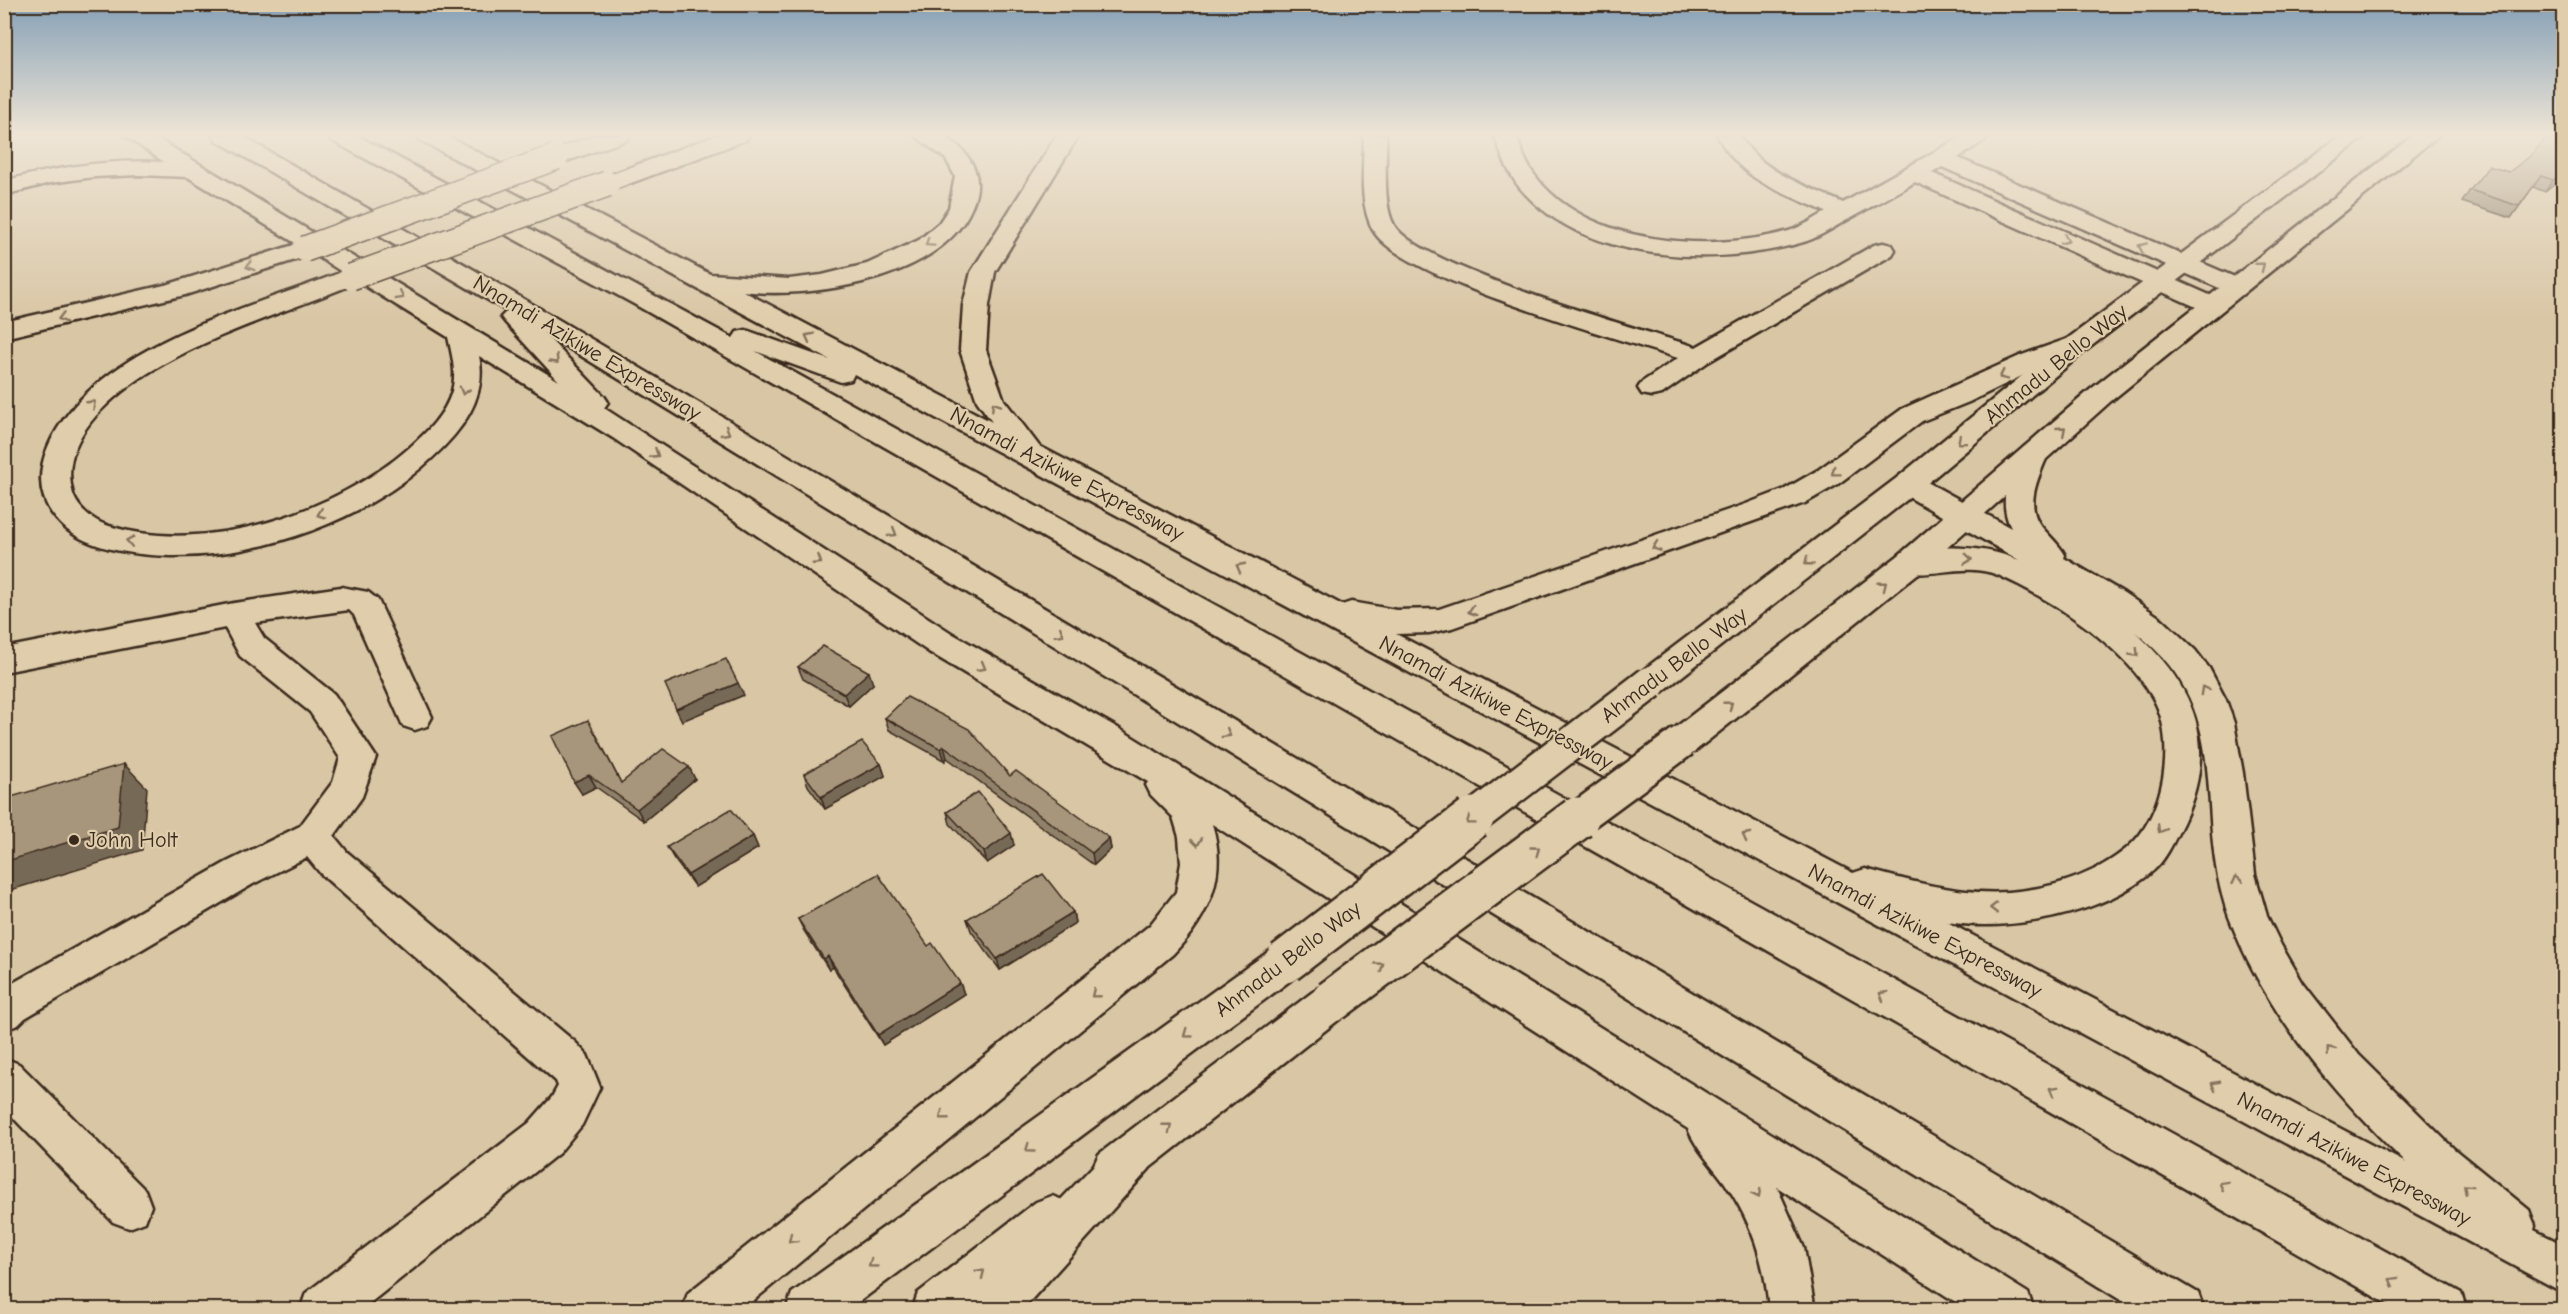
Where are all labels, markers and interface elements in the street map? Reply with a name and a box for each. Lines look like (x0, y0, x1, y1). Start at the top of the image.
one-way arrow (2059, 233, 2070, 245)
one-way arrow (925, 236, 936, 247)
one-way arrow (2138, 242, 2149, 254)
one-way arrow (245, 259, 256, 272)
one-way arrow (2254, 262, 2265, 273)
street label: Nnamdi Azikiwe Expressway (468, 270, 706, 426)
one-way arrow (394, 289, 404, 301)
street label: Ahmadu Bello Way (1979, 298, 2133, 430)
one-way arrow (57, 311, 67, 324)
one-way arrow (804, 333, 815, 344)
one-way arrow (548, 354, 559, 364)
one-way arrow (1998, 368, 2009, 380)
one-way arrow (459, 385, 471, 396)
one-way arrow (85, 400, 95, 411)
street label: Nnamdi Azikiwe Expressway (946, 401, 1189, 547)
one-way arrow (992, 401, 1003, 412)
one-way arrow (720, 424, 730, 436)
one-way arrow (2055, 426, 2066, 437)
one-way arrow (1957, 433, 1968, 444)
one-way arrow (649, 447, 660, 458)
one-way arrow (1830, 464, 1841, 475)
one-way arrow (316, 507, 327, 519)
one-way arrow (887, 525, 897, 537)
one-way arrow (125, 535, 135, 548)
one-way arrow (1651, 539, 1662, 552)
one-way arrow (1964, 552, 1973, 565)
one-way arrow (812, 554, 822, 566)
one-way arrow (1804, 555, 1815, 566)
one-way arrow (1236, 563, 1247, 574)
one-way arrow (1876, 581, 1887, 592)
street label: Ahmadu Bello Way (1596, 601, 1752, 728)
one-way arrow (1467, 604, 1478, 616)
one-way arrow (1054, 626, 1064, 638)
street label: Nnamdi Azikiwe Expressway (1375, 630, 1618, 776)
one-way arrow (2127, 645, 2138, 656)
one-way arrow (976, 659, 986, 671)
one-way arrow (2200, 686, 2211, 696)
one-way arrow (1722, 702, 1733, 713)
one-way arrow (1221, 727, 1231, 739)
one-way arrow (1465, 814, 1476, 825)
one-way arrow (2157, 823, 2169, 833)
place label: John Holt (86, 827, 178, 853)
one-way arrow (1742, 832, 1752, 843)
marker: John Holt (67, 833, 81, 847)
one-way arrow (1190, 838, 1202, 847)
one-way arrow (1530, 846, 1541, 857)
street label: Nnamdi Azikiwe Expressway (1804, 858, 2047, 1004)
one-way arrow (2231, 875, 2244, 885)
street label: Ahmadu Bello Way (1210, 895, 1366, 1022)
one-way arrow (1989, 902, 1998, 914)
one-way arrow (1373, 962, 1384, 973)
one-way arrow (1091, 986, 1102, 997)
one-way arrow (1879, 991, 1889, 1002)
one-way arrow (1182, 1027, 1193, 1038)
one-way arrow (2326, 1045, 2337, 1056)
one-way arrow (2211, 1081, 2221, 1092)
one-way arrow (2049, 1086, 2059, 1097)
street label: Nnamdi Azikiwe Expressway (2233, 1086, 2476, 1232)
one-way arrow (939, 1109, 950, 1120)
one-way arrow (1161, 1124, 1172, 1135)
one-way arrow (1025, 1142, 1036, 1153)
one-way arrow (2219, 1181, 2229, 1193)
one-way arrow (2463, 1184, 2473, 1195)
one-way arrow (1750, 1187, 1762, 1198)
one-way arrow (788, 1232, 799, 1243)
one-way arrow (867, 1257, 878, 1268)
one-way arrow (975, 1270, 986, 1281)
one-way arrow (2389, 1277, 2399, 1288)

